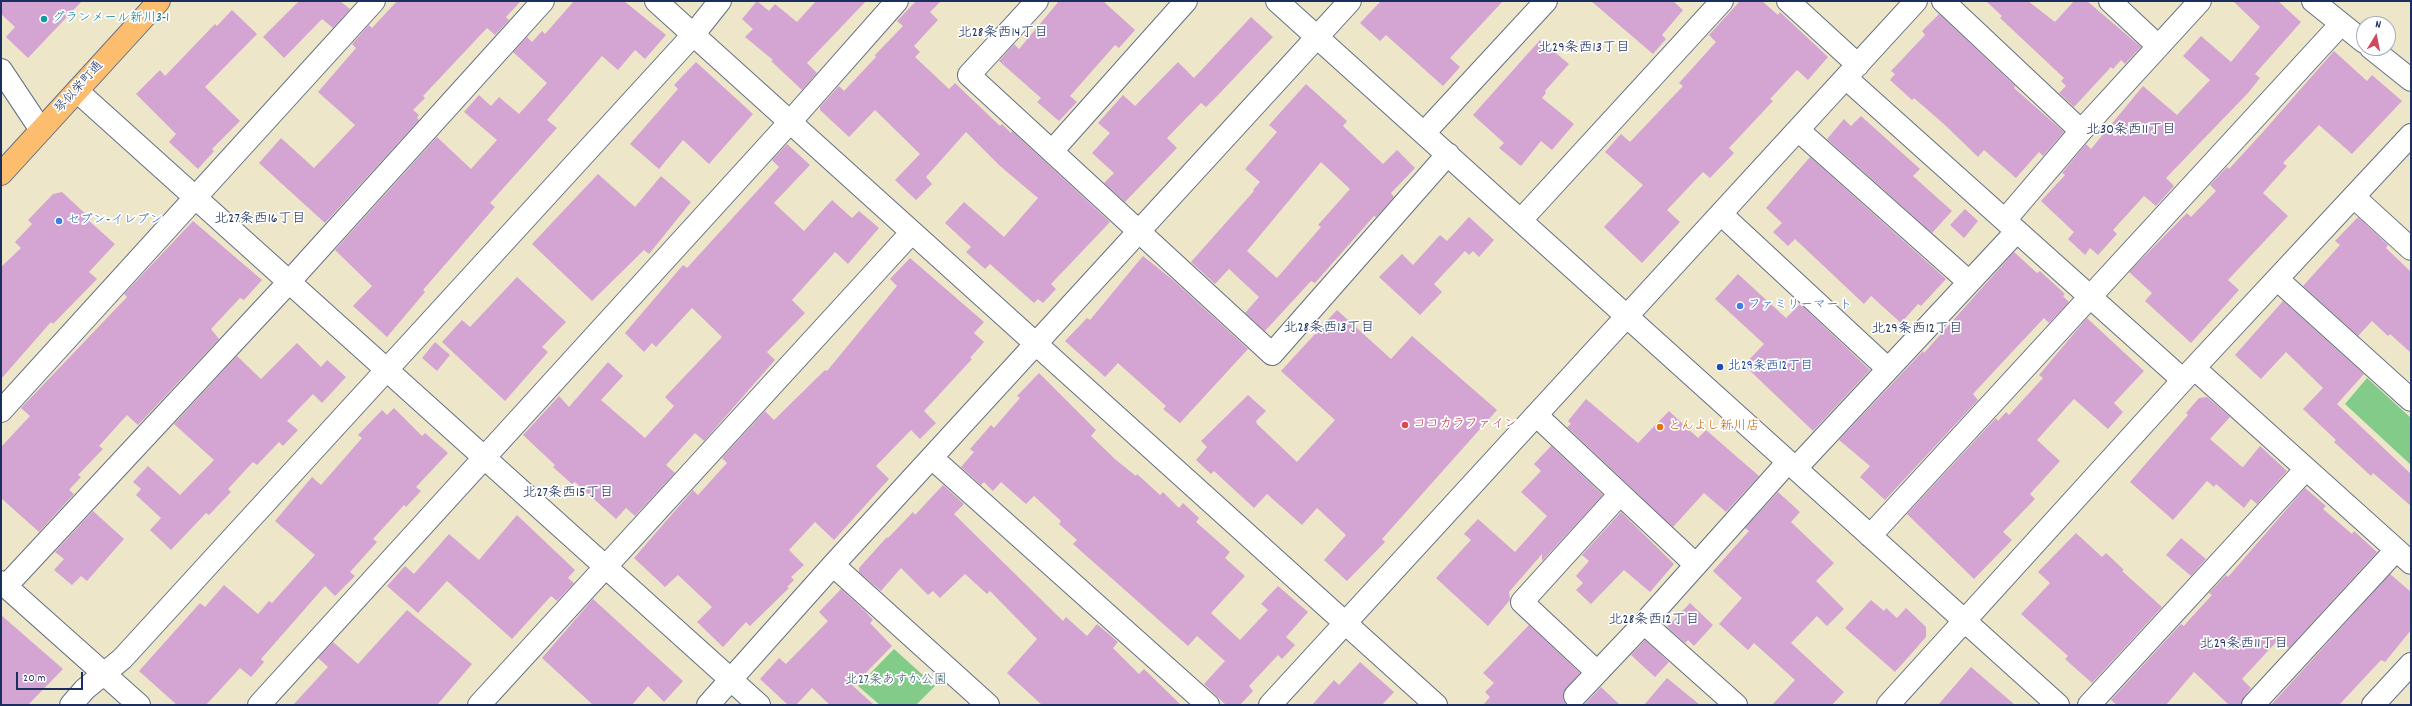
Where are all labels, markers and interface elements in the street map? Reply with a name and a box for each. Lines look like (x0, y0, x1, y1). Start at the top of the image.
place label: グランメール新川3-1 (52, 11, 169, 27)
marker: グランメール新川3-1 (39, 14, 49, 24)
north arrow (2356, 16, 2396, 56)
text: N (2374, 17, 2382, 34)
district label: 北28条西14丁目 (958, 26, 1048, 42)
district label: 北29条西13丁目 (1538, 41, 1630, 57)
street label: 琴似栄町通 (52, 59, 108, 117)
district label: 北30条西11丁目 (2086, 123, 2176, 139)
district label: 北27条西16丁目 (214, 212, 306, 228)
place label: セブン-イレブン (67, 213, 162, 229)
marker: セブン-イレブン (54, 216, 64, 226)
place label: ファミリーマート (1748, 298, 1852, 314)
marker: ファミリーマート (1735, 301, 1745, 311)
district label: 北28条西13丁目 (1283, 321, 1375, 337)
district label: 北29条西12丁目 (1871, 322, 1963, 338)
place label: 北29条西12丁目 (1728, 359, 1813, 375)
marker: 北29条西12丁目 (1715, 362, 1725, 372)
place label: ココカラファイン (1413, 417, 1517, 433)
place label: とんよし新川店 (1668, 419, 1759, 435)
marker: ココカラファイン (1400, 420, 1410, 430)
marker: とんよし新川店 (1655, 422, 1665, 432)
district label: 北27条西15丁目 (522, 486, 614, 502)
district label: 北28条西12丁目 (1609, 613, 1699, 629)
district label: 北29条西11丁目 (2200, 637, 2288, 653)
scale bar (18, 664, 85, 690)
text: 20 m (23, 670, 46, 687)
park label: 北27条あすか公園 (845, 673, 947, 689)

